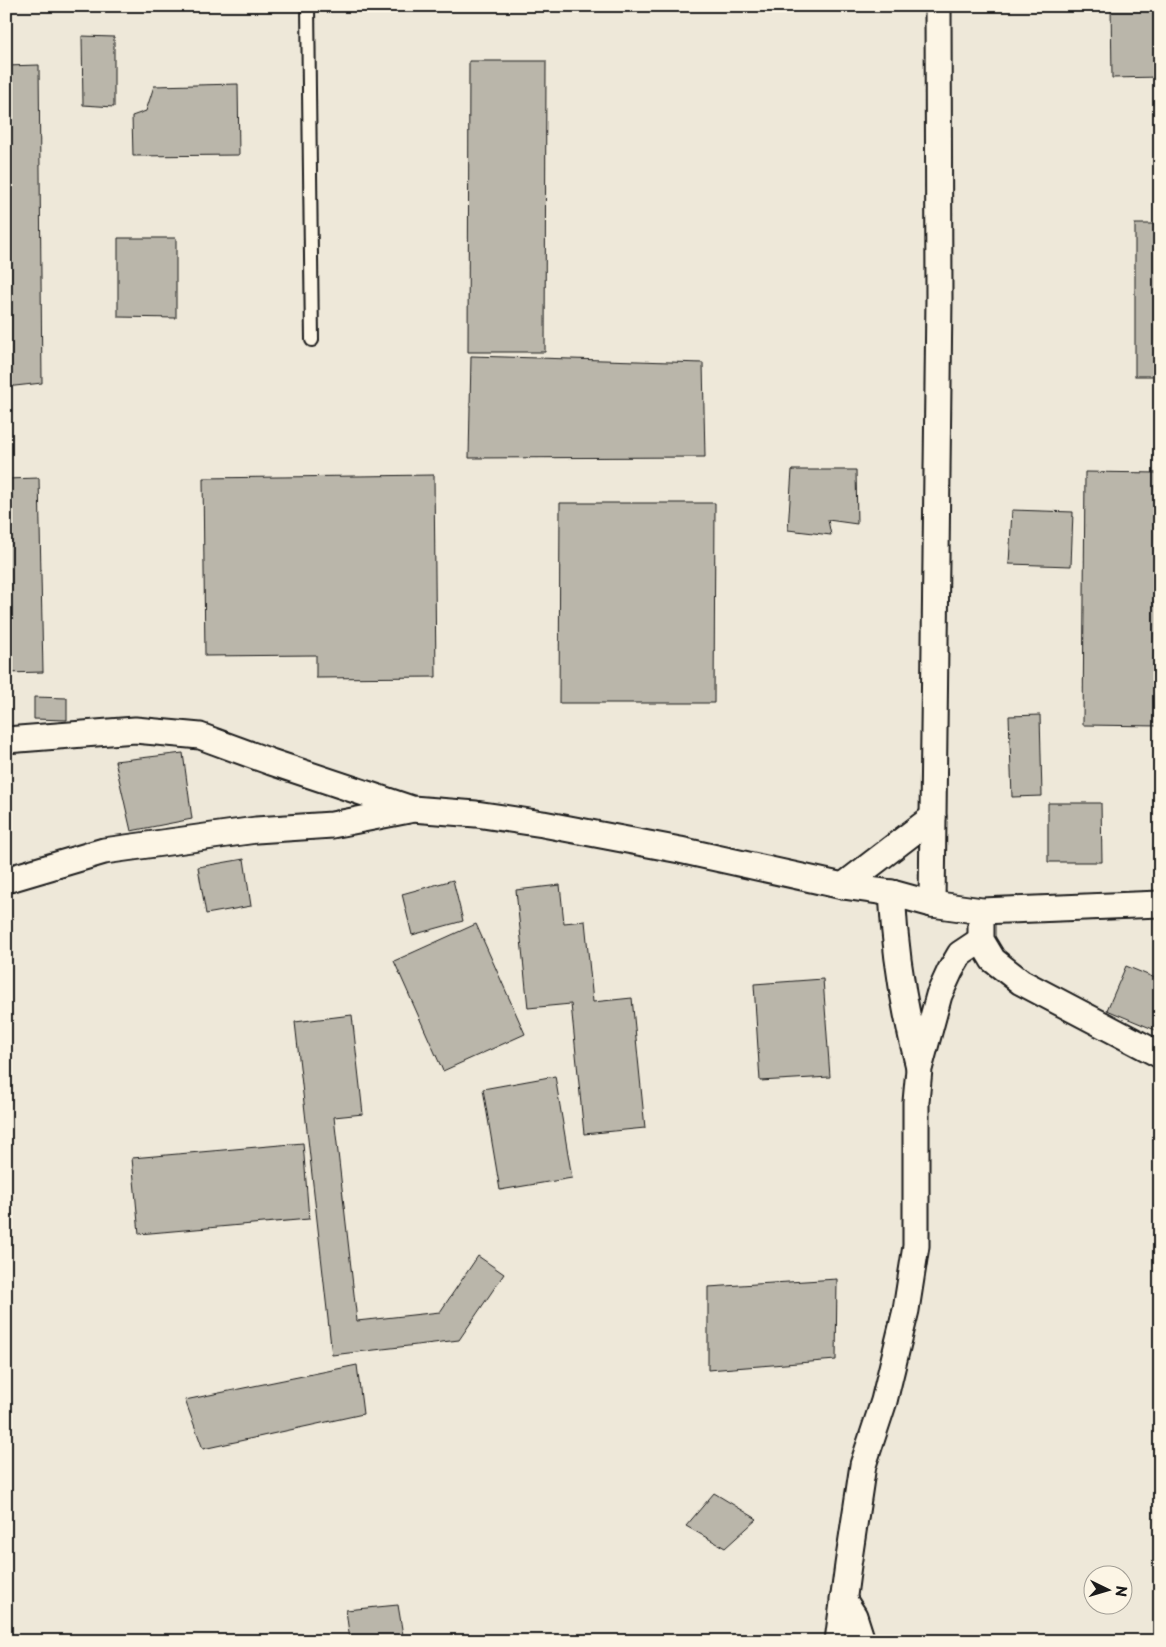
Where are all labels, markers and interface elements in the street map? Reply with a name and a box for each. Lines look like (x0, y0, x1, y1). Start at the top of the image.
north arrow (1084, 1564, 1134, 1614)
text: N (1111, 1585, 1132, 1598)

